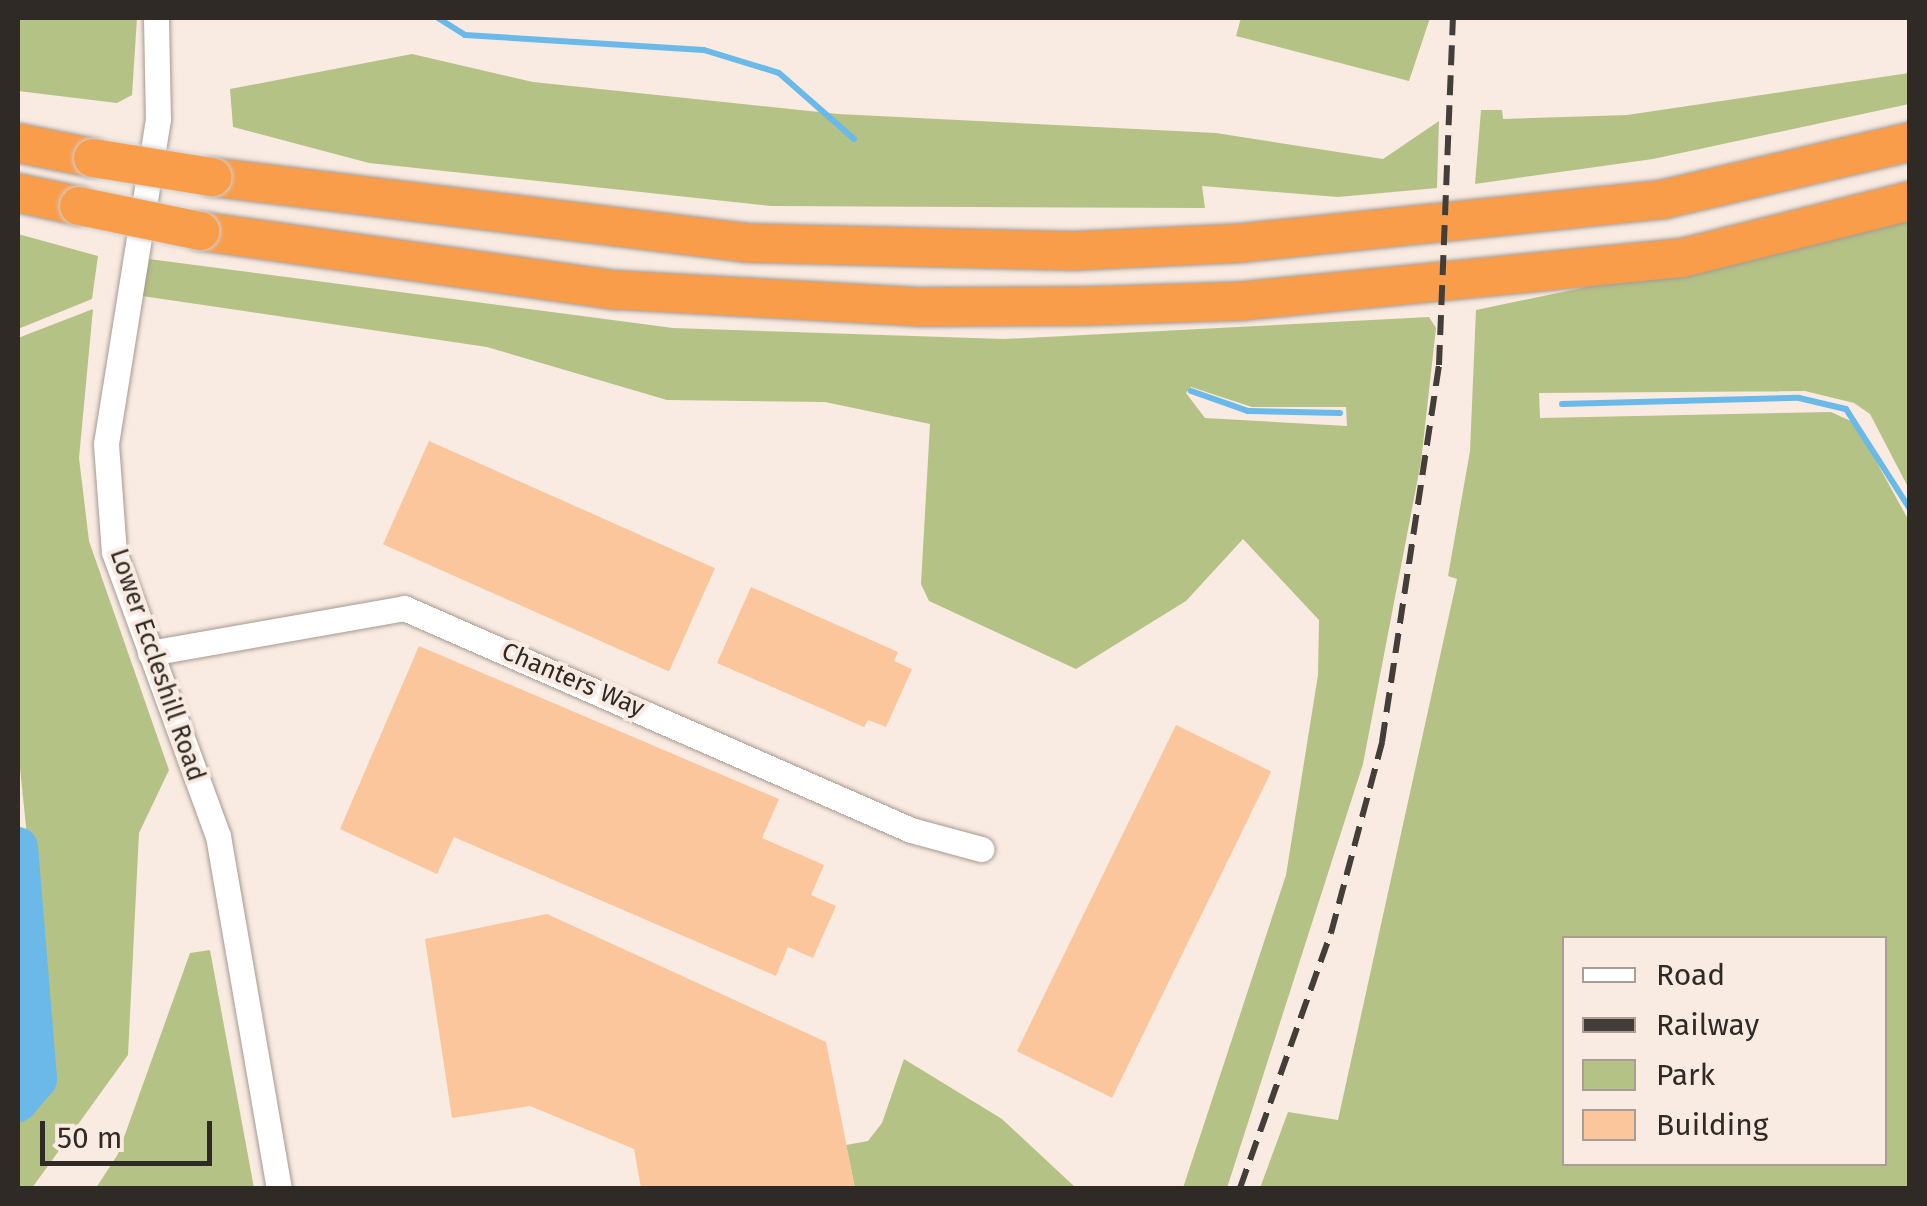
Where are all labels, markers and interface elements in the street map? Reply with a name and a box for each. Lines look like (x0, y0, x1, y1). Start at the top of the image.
street label: Lower Eccleshill Road (103, 545, 211, 785)
street label: Chanters Way (497, 637, 649, 723)
legend (1562, 936, 1887, 1166)
text: Road (1656, 957, 1725, 993)
text: Railway (1656, 1007, 1759, 1043)
text: Park (1656, 1057, 1715, 1093)
scale bar (45, 1101, 218, 1163)
text: Building (1656, 1107, 1768, 1143)
text: 50 m (57, 1120, 122, 1156)

